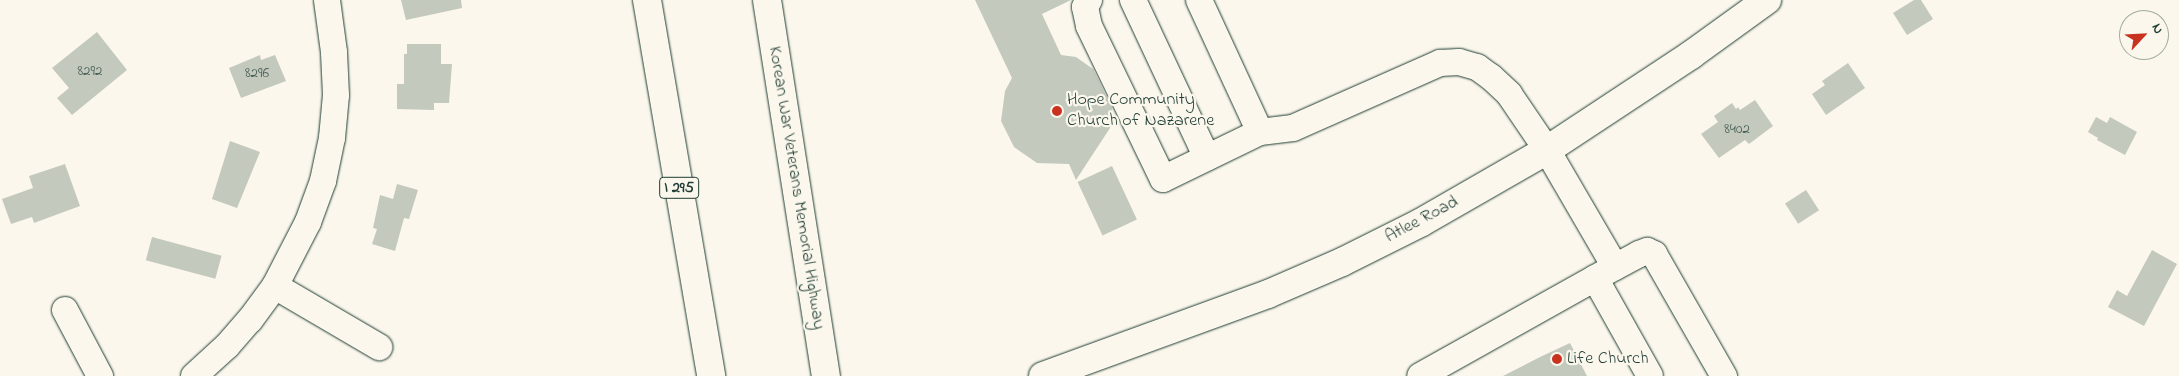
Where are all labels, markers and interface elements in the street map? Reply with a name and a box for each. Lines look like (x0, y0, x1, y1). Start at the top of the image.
north arrow (2119, 10, 2169, 60)
text: N (2146, 20, 2169, 38)
street label: Korean War Veterans Memorial Highway (763, 45, 829, 331)
house number: 8292 (77, 63, 103, 81)
house number: 8296 (245, 65, 269, 83)
place label: Hope Community Church of Nazarene (1067, 90, 1214, 132)
marker: Hope Community Church of Nazarene (1051, 105, 1063, 117)
house number: 8402 (1724, 121, 1750, 139)
road number: I 295 (659, 174, 699, 202)
street label: Atlee Road (1382, 192, 1462, 248)
place label: Life Church (1567, 348, 1649, 370)
marker: Life Church (1551, 353, 1563, 365)

